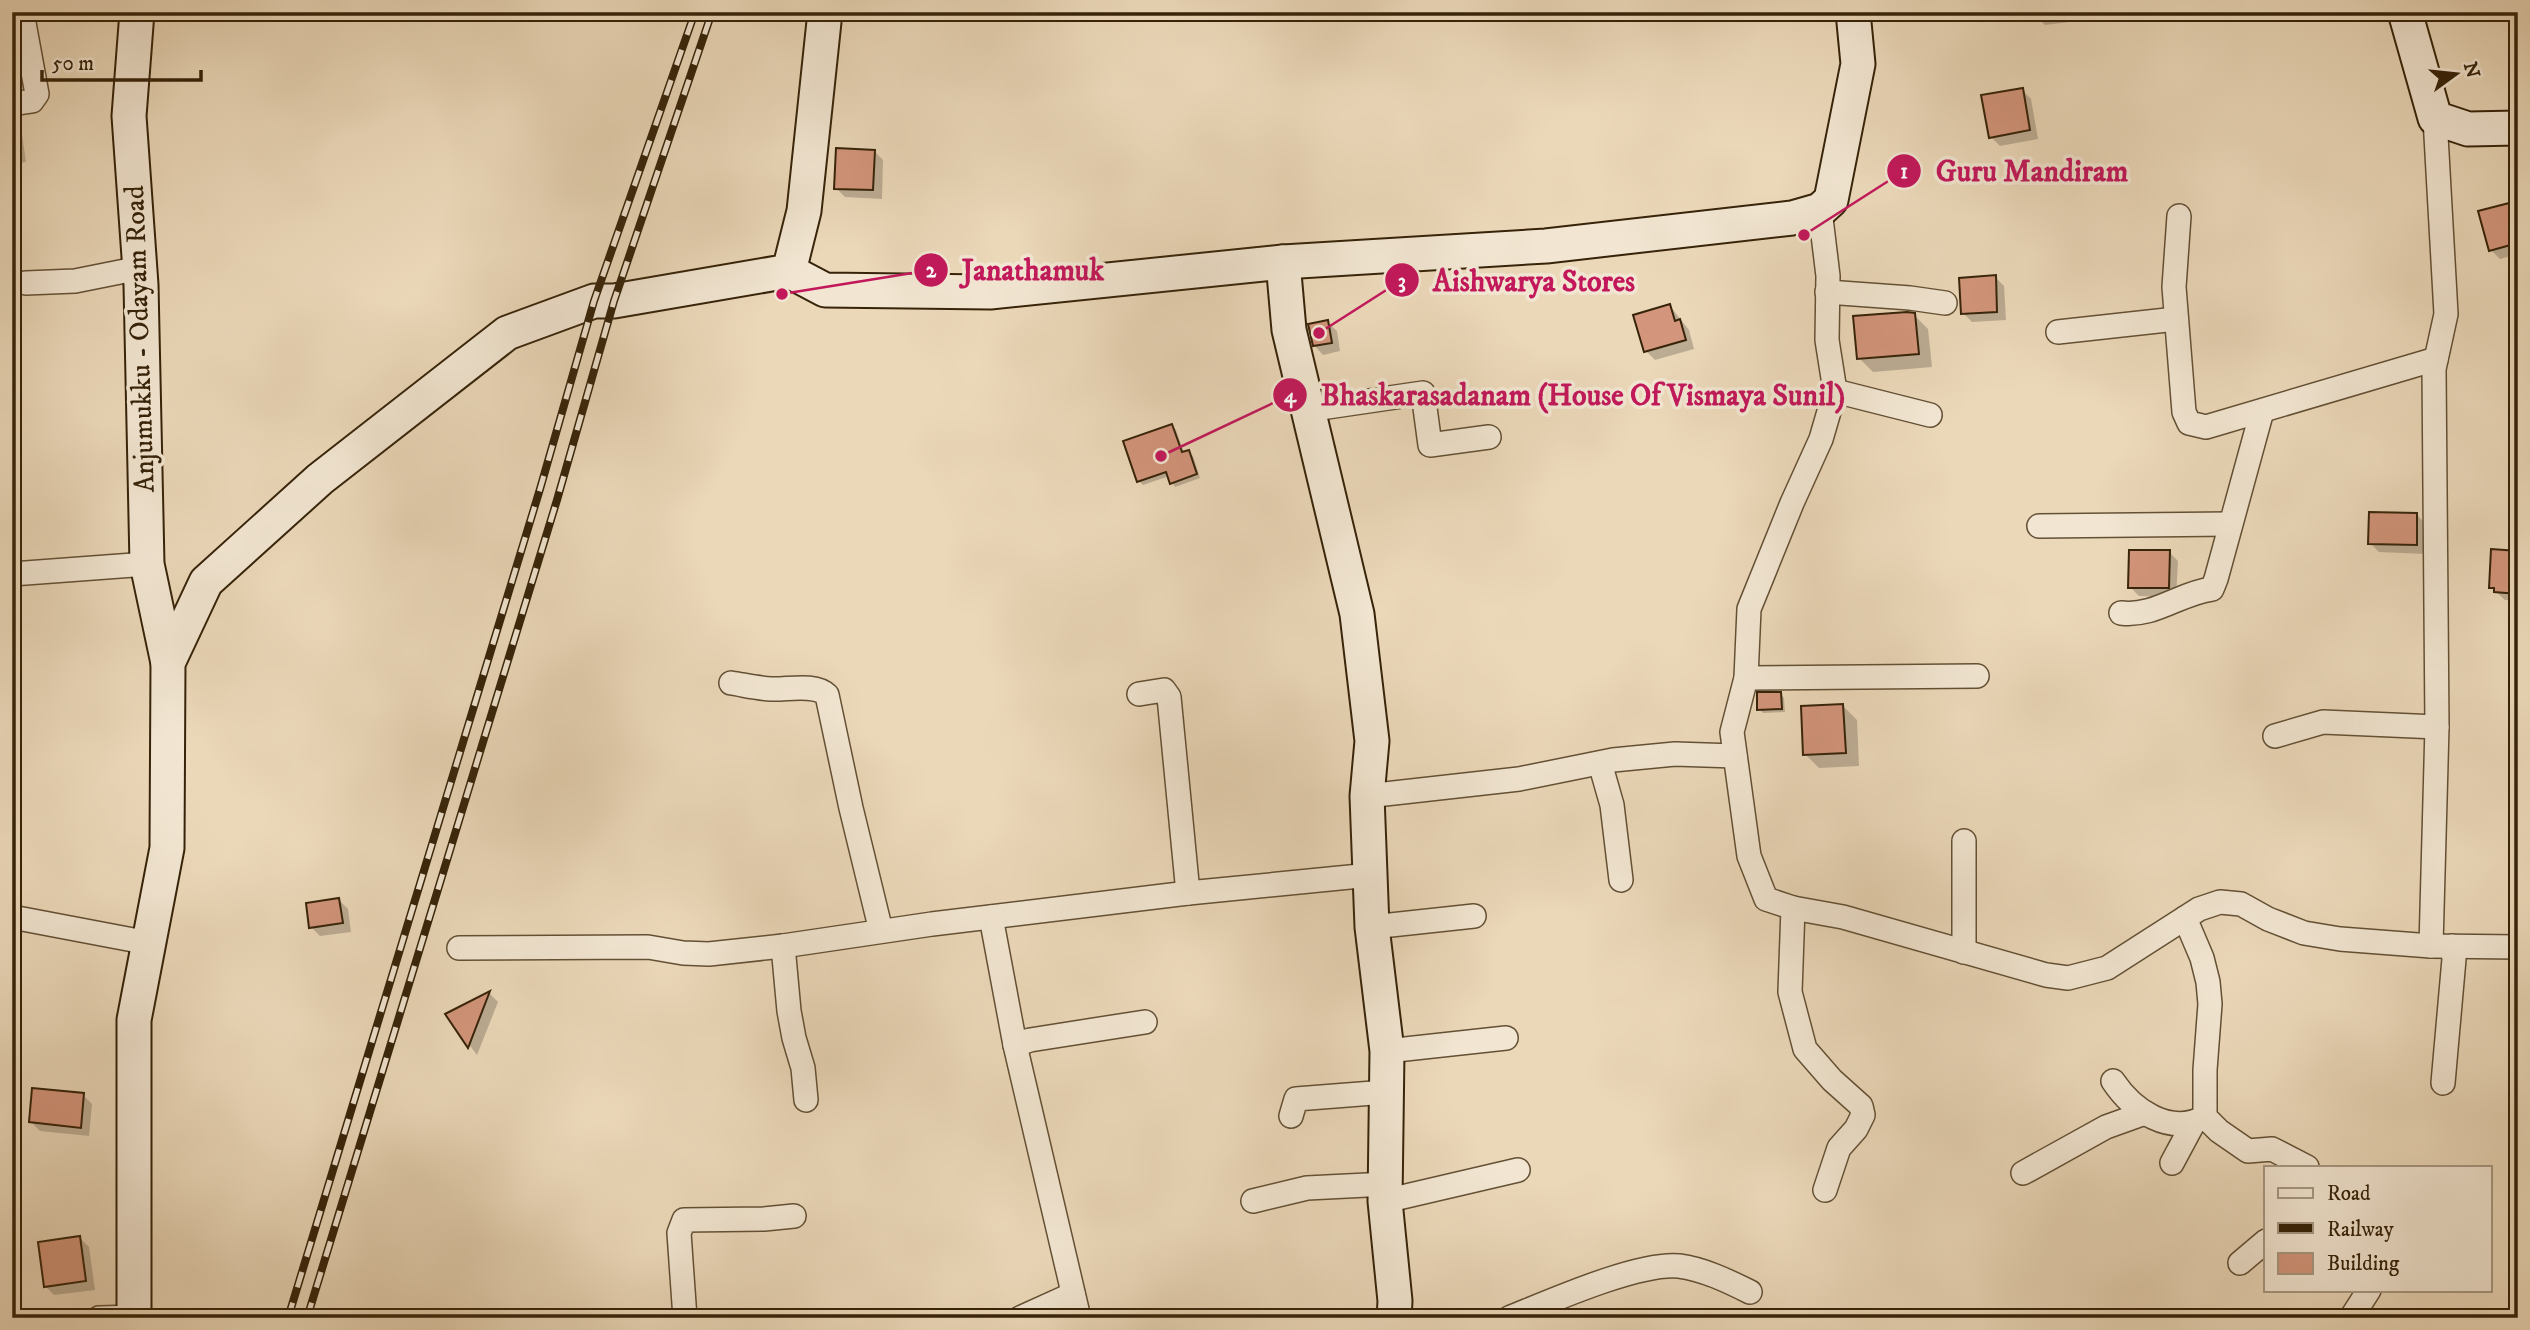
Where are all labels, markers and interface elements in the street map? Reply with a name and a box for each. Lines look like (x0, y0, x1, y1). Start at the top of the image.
scale bar (42, 38, 201, 82)
north arrow (2422, 38, 2492, 108)
text: 50 m (52, 51, 94, 77)
text: N (2458, 59, 2484, 81)
callout: Guru Mandiram (1887, 145, 2142, 196)
text: Guru Mandiram (1936, 154, 2129, 191)
text: 1 (1900, 159, 1908, 185)
street label: Anjumukku - Odayam Road (117, 185, 163, 493)
callout: Janathamuk (913, 244, 1119, 295)
text: Janathamuk (959, 253, 1105, 290)
callout: Aishwarya Stores (1384, 255, 1650, 306)
text: 2 (926, 258, 937, 284)
text: Aishwarya Stores (1432, 264, 1635, 301)
text: 3 (1398, 269, 1406, 295)
callout: Bhaskarasadanam (House Of Vismaya Sunil) (1272, 369, 1860, 420)
text: Bhaskarasadanam (House Of Vismaya Sunil) (1321, 378, 1845, 415)
text: 4 (1284, 383, 1297, 409)
legend (2264, 1166, 2492, 1292)
text: Road (2327, 1181, 2371, 1207)
text: Railway (2327, 1217, 2395, 1243)
text: Building (2327, 1251, 2400, 1277)

